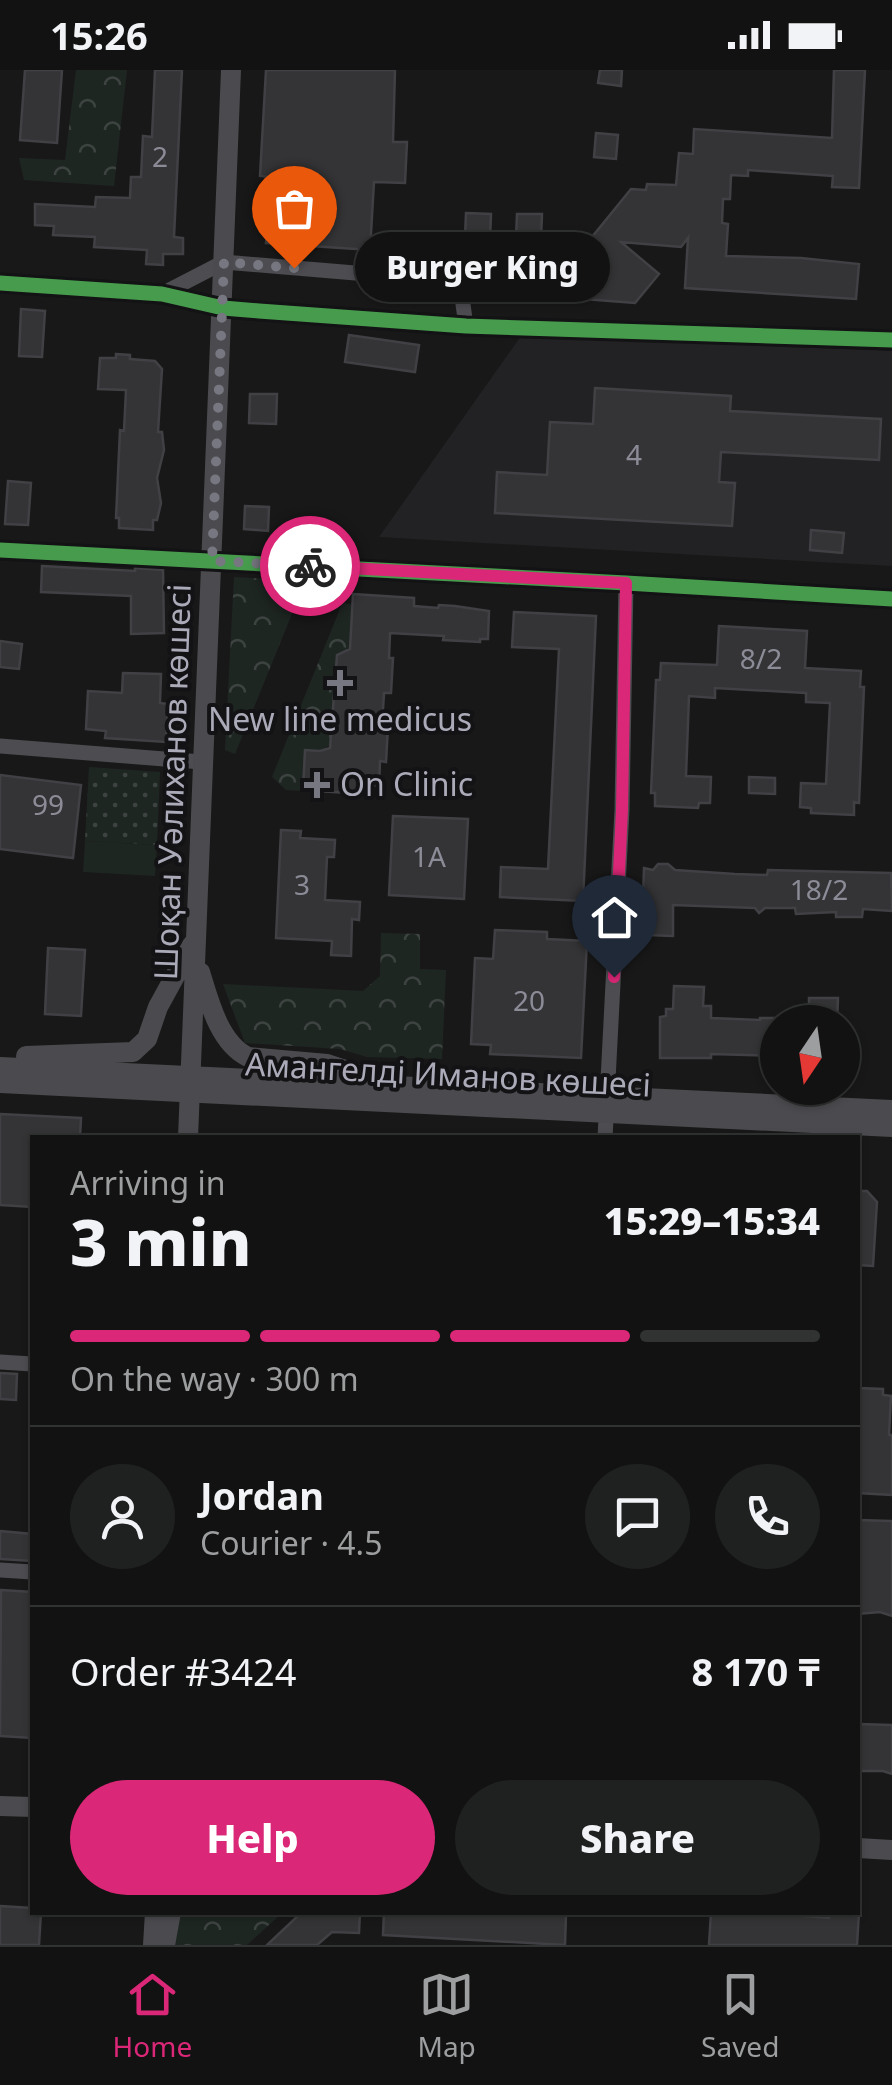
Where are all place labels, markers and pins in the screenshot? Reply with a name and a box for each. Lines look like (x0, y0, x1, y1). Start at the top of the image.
pin (252, 166, 337, 269)
callout: Burger King (354, 233, 609, 303)
marker: New line medicus (327, 670, 353, 696)
place label: New line medicus (208, 697, 472, 740)
place label: On Clinic (340, 762, 473, 805)
marker: On Clinic (304, 772, 330, 798)
pin (572, 875, 657, 978)

